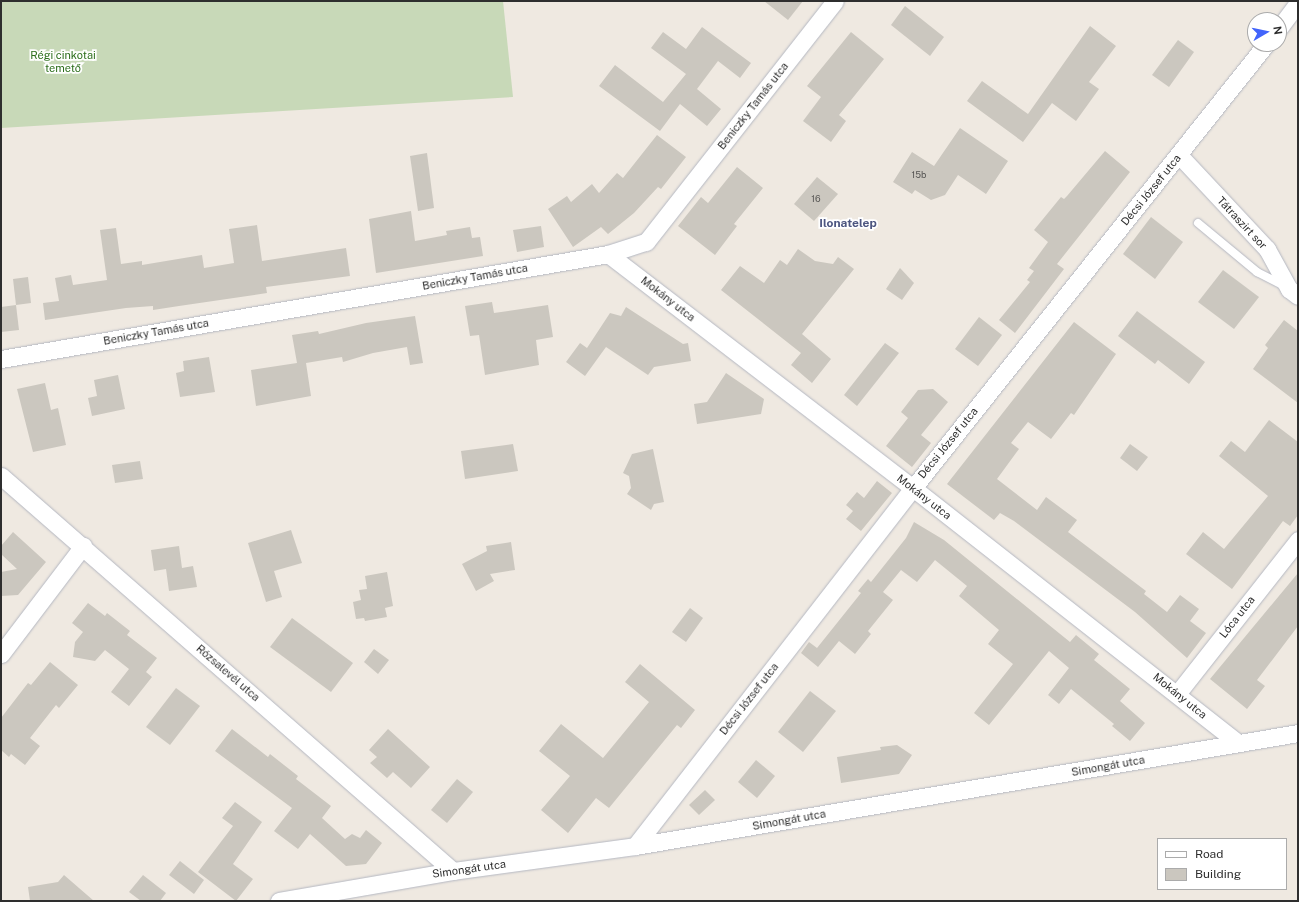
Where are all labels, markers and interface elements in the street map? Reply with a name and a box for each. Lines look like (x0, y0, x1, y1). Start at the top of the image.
north arrow (1247, 12, 1287, 52)
text: N (1271, 25, 1284, 35)
park label: Régi cinkotai temető (30, 49, 96, 75)
street label: Beniczky Tamás utca (715, 60, 791, 152)
street label: Décsi József utca (1118, 152, 1184, 228)
house number: 15b (912, 170, 926, 180)
house number: 16 (811, 194, 821, 204)
street label: Tátraszirt sor (1214, 194, 1270, 252)
district label: Ilonatelep (819, 217, 877, 231)
street label: Beniczky Tamás utca (421, 261, 529, 293)
street label: Mokány utca (638, 274, 698, 324)
street label: Beniczky Tamás utca (102, 316, 210, 348)
street label: Décsi József utca (915, 405, 981, 481)
street label: Mokány utca (894, 472, 954, 522)
street label: Lóca utca (1217, 593, 1257, 641)
street label: Rózsalevél utca (194, 642, 262, 704)
street label: Décsi József utca (717, 660, 781, 738)
street label: Mokány utca (1151, 670, 1209, 722)
street label: Simongát utca (1070, 753, 1146, 779)
street label: Simongát utca (751, 807, 827, 833)
legend (1157, 838, 1287, 890)
text: Road (1195, 847, 1223, 861)
street label: Simongát utca (431, 857, 507, 881)
text: Building (1195, 867, 1241, 881)

